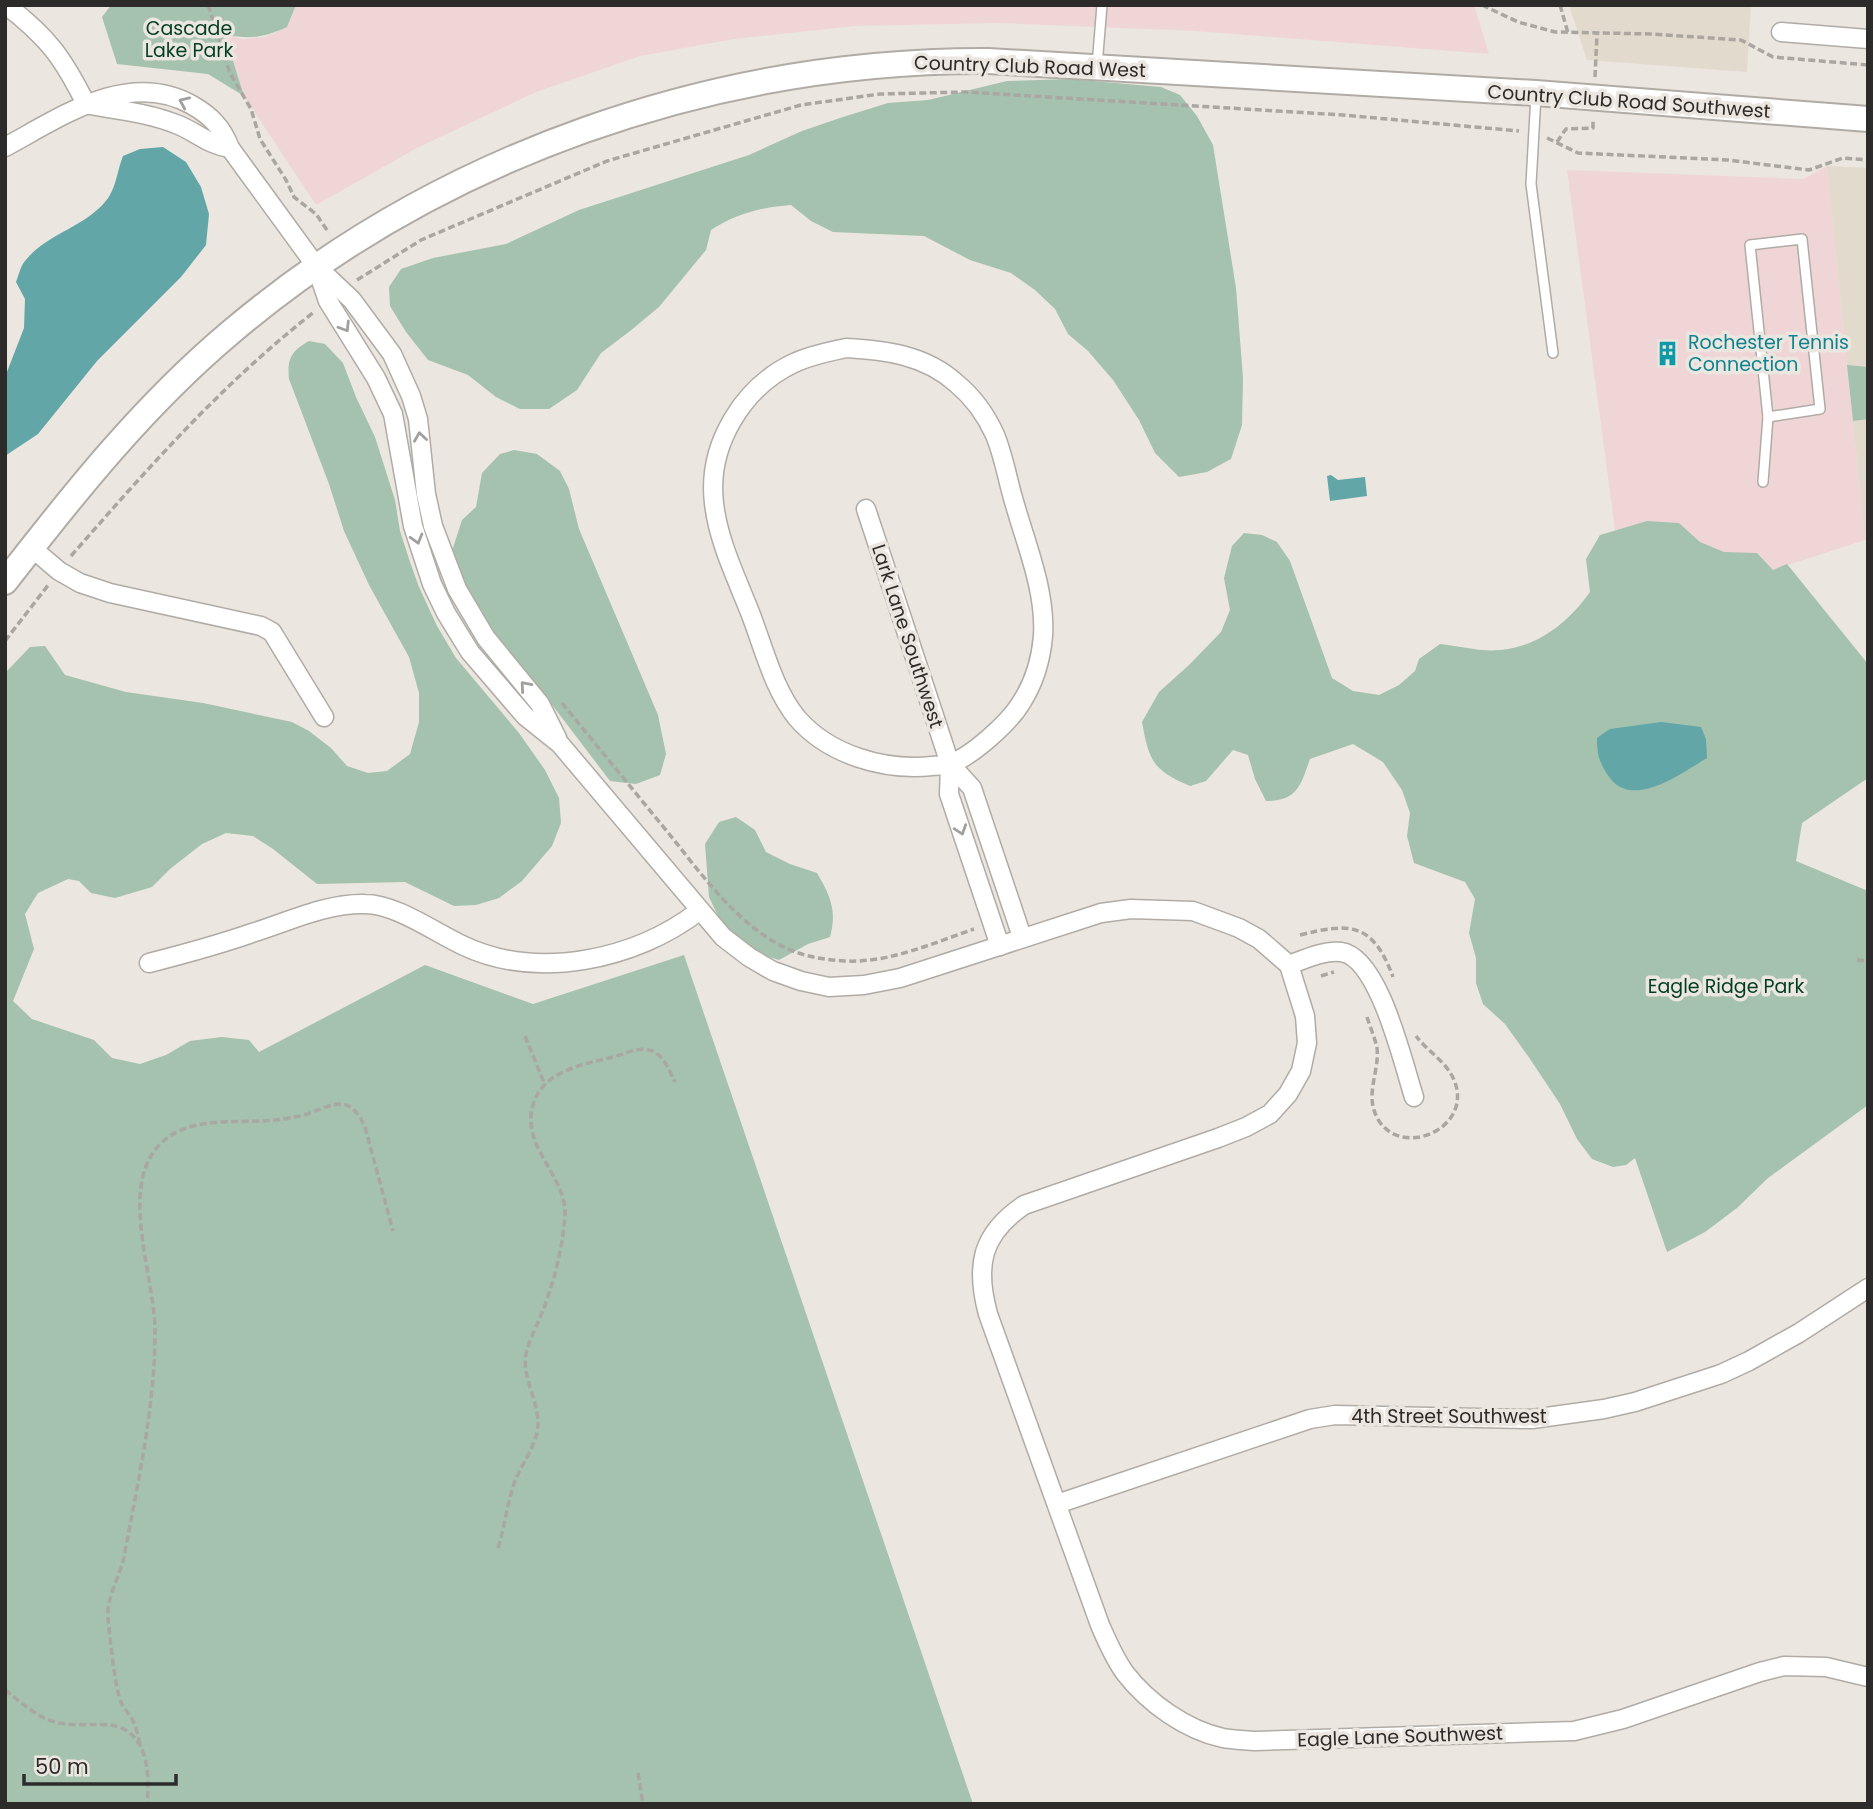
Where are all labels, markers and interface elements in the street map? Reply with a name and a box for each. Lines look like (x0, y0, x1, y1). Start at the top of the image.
park label: Cascade Lake Park (145, 15, 233, 64)
street label: Country Club Road West (914, 49, 1146, 84)
street label: Country Club Road Southwest (1487, 78, 1771, 125)
one-way arrow (179, 96, 191, 110)
one-way arrow (337, 319, 350, 332)
place label: Rochester Tennis Connection (1688, 329, 1849, 378)
building icon: Rochester Tennis Connection (1654, 339, 1682, 367)
one-way arrow (413, 431, 428, 443)
one-way arrow (408, 533, 423, 545)
street label: Lark Lane Southwest (865, 541, 950, 732)
one-way arrow (521, 682, 533, 695)
one-way arrow (953, 823, 967, 836)
park label: Eagle Ridge Park (1648, 973, 1804, 1000)
street label: 4th Street Southwest (1351, 1403, 1547, 1430)
street label: Eagle Lane Southwest (1297, 1719, 1503, 1754)
scale bar (24, 1742, 177, 1786)
text: 50 m (35, 1752, 89, 1781)

